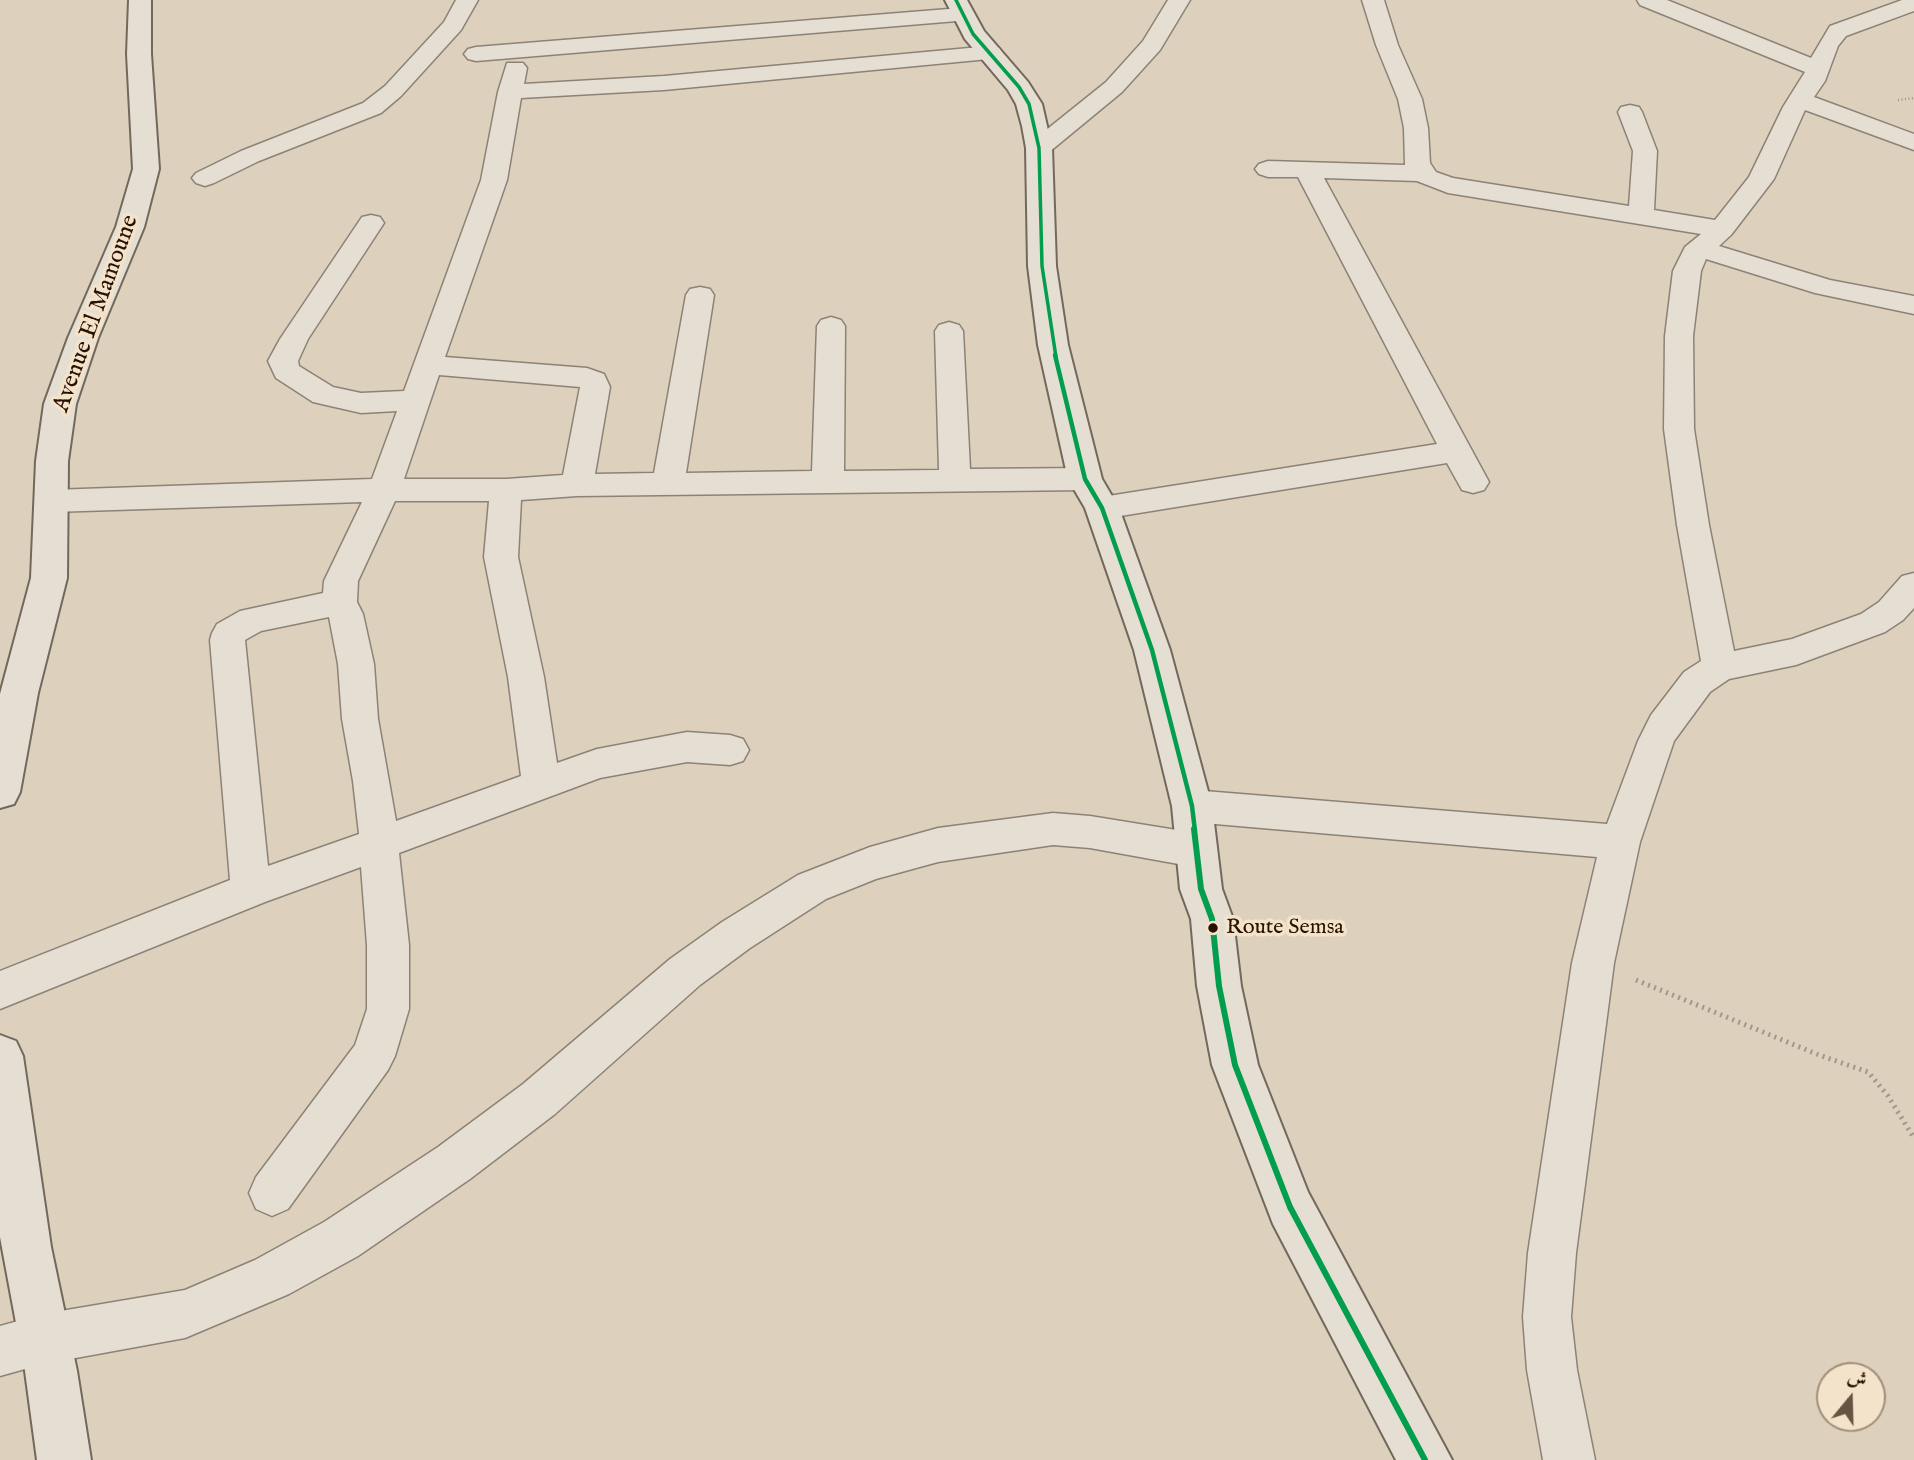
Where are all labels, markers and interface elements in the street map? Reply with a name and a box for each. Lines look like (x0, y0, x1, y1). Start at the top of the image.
street label: Avenue El Mamoune (48, 212, 146, 416)
place label: Route Semsa (1226, 915, 1344, 941)
marker: Route Semsa (1206, 921, 1220, 935)
north arrow (1816, 1362, 1886, 1432)
text: ش (1844, 1365, 1870, 1393)

